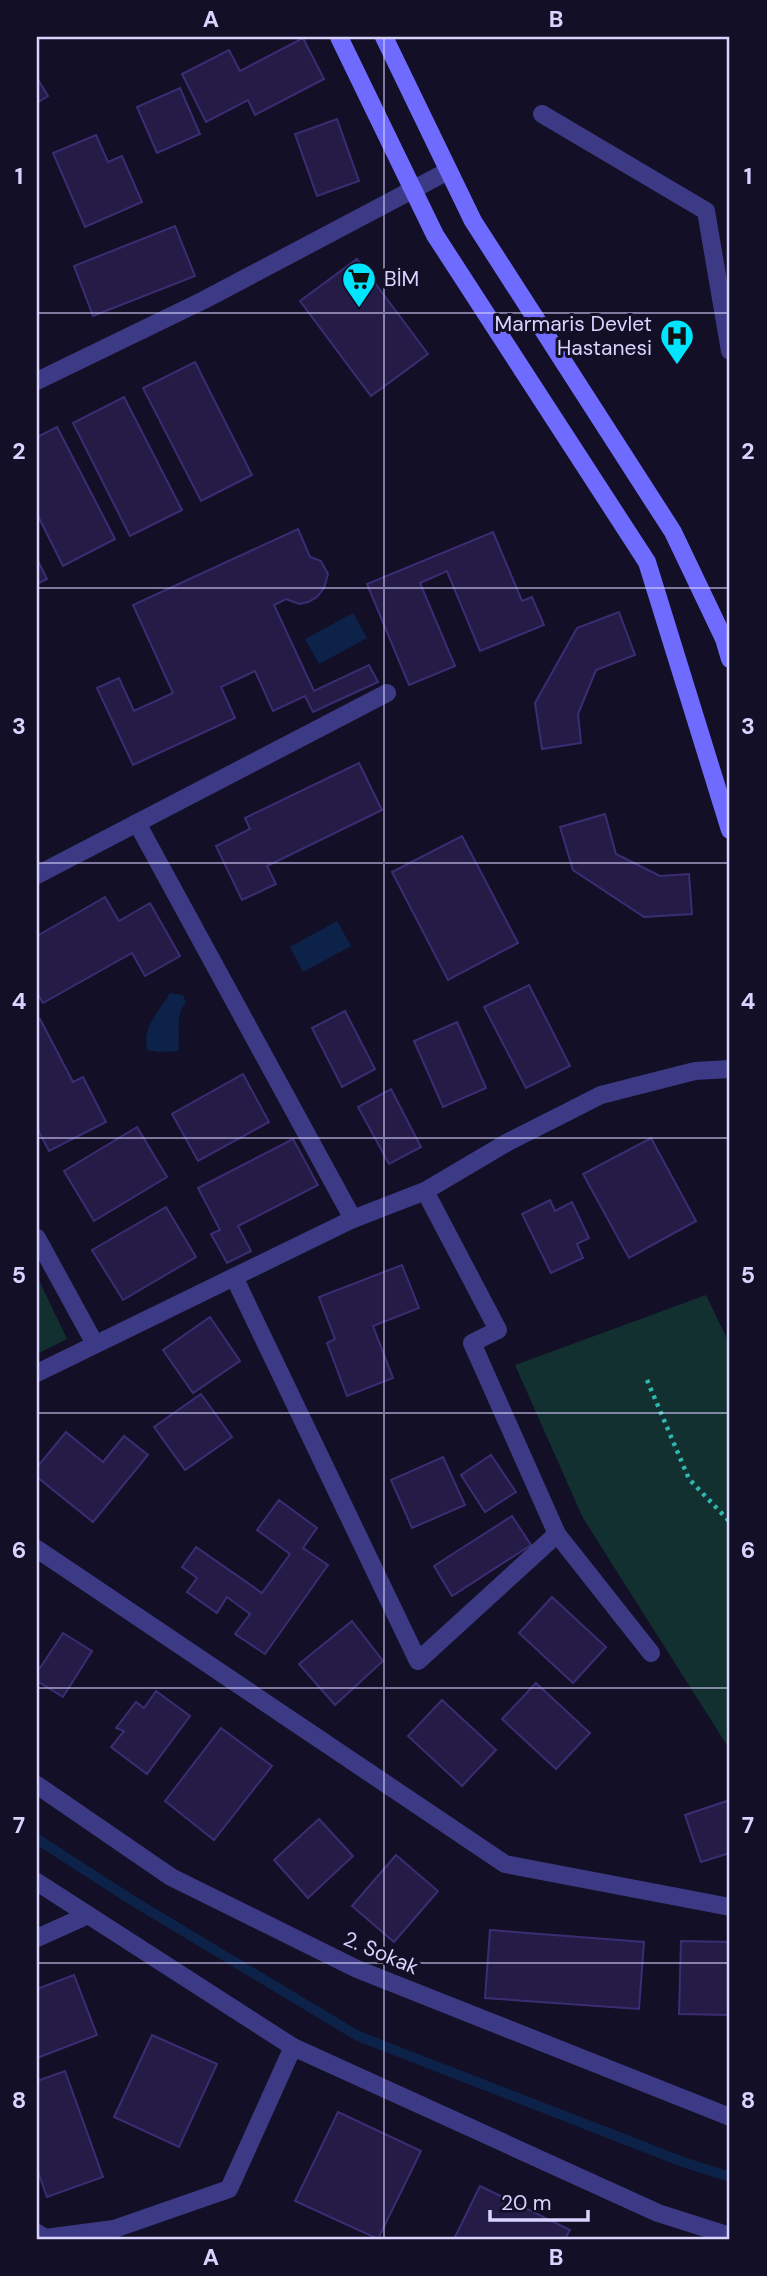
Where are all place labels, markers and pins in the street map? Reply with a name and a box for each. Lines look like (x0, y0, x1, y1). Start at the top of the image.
supermarket icon: BİM (340, 260, 378, 309)
place label: BİM (384, 265, 419, 293)
place label: Marmaris Devlet Hastanesi (495, 310, 652, 362)
hospital icon: Marmaris Devlet Hastanesi (658, 317, 696, 366)

